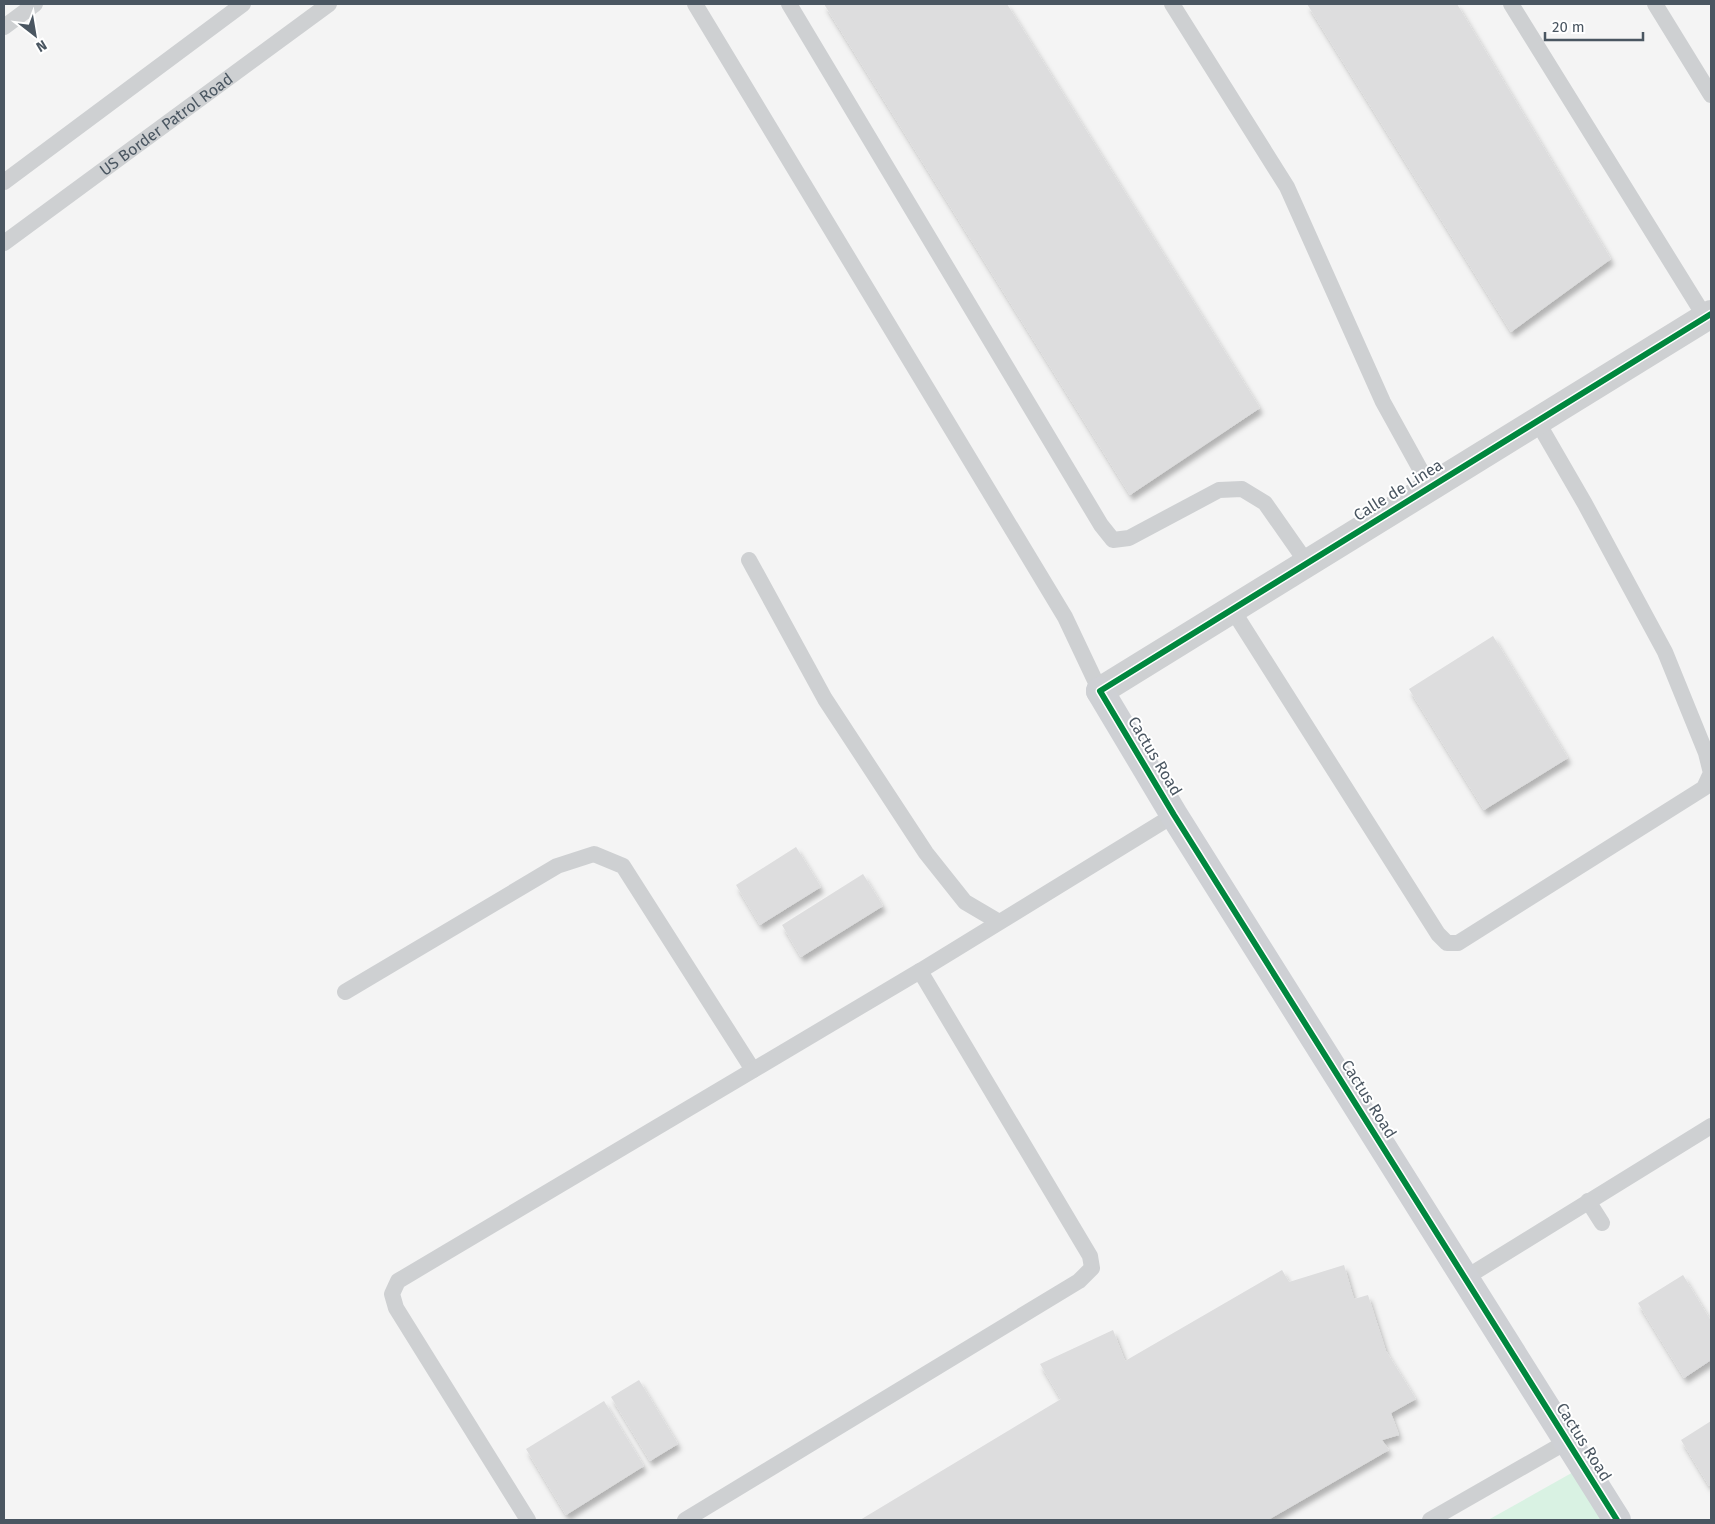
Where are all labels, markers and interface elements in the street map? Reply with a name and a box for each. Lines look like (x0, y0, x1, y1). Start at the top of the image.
north arrow (10, 10, 60, 60)
scale bar (1545, 10, 1642, 42)
text: 20 m (1552, 18, 1585, 36)
text: N (33, 36, 50, 55)
street label: US Border Patrol Road (95, 69, 236, 179)
street label: Calle de Linea (1350, 455, 1446, 525)
street label: Cactus Road (1124, 713, 1186, 799)
street label: Cactus Road (1337, 1056, 1401, 1142)
street label: Cactus Road (1552, 1399, 1616, 1485)

